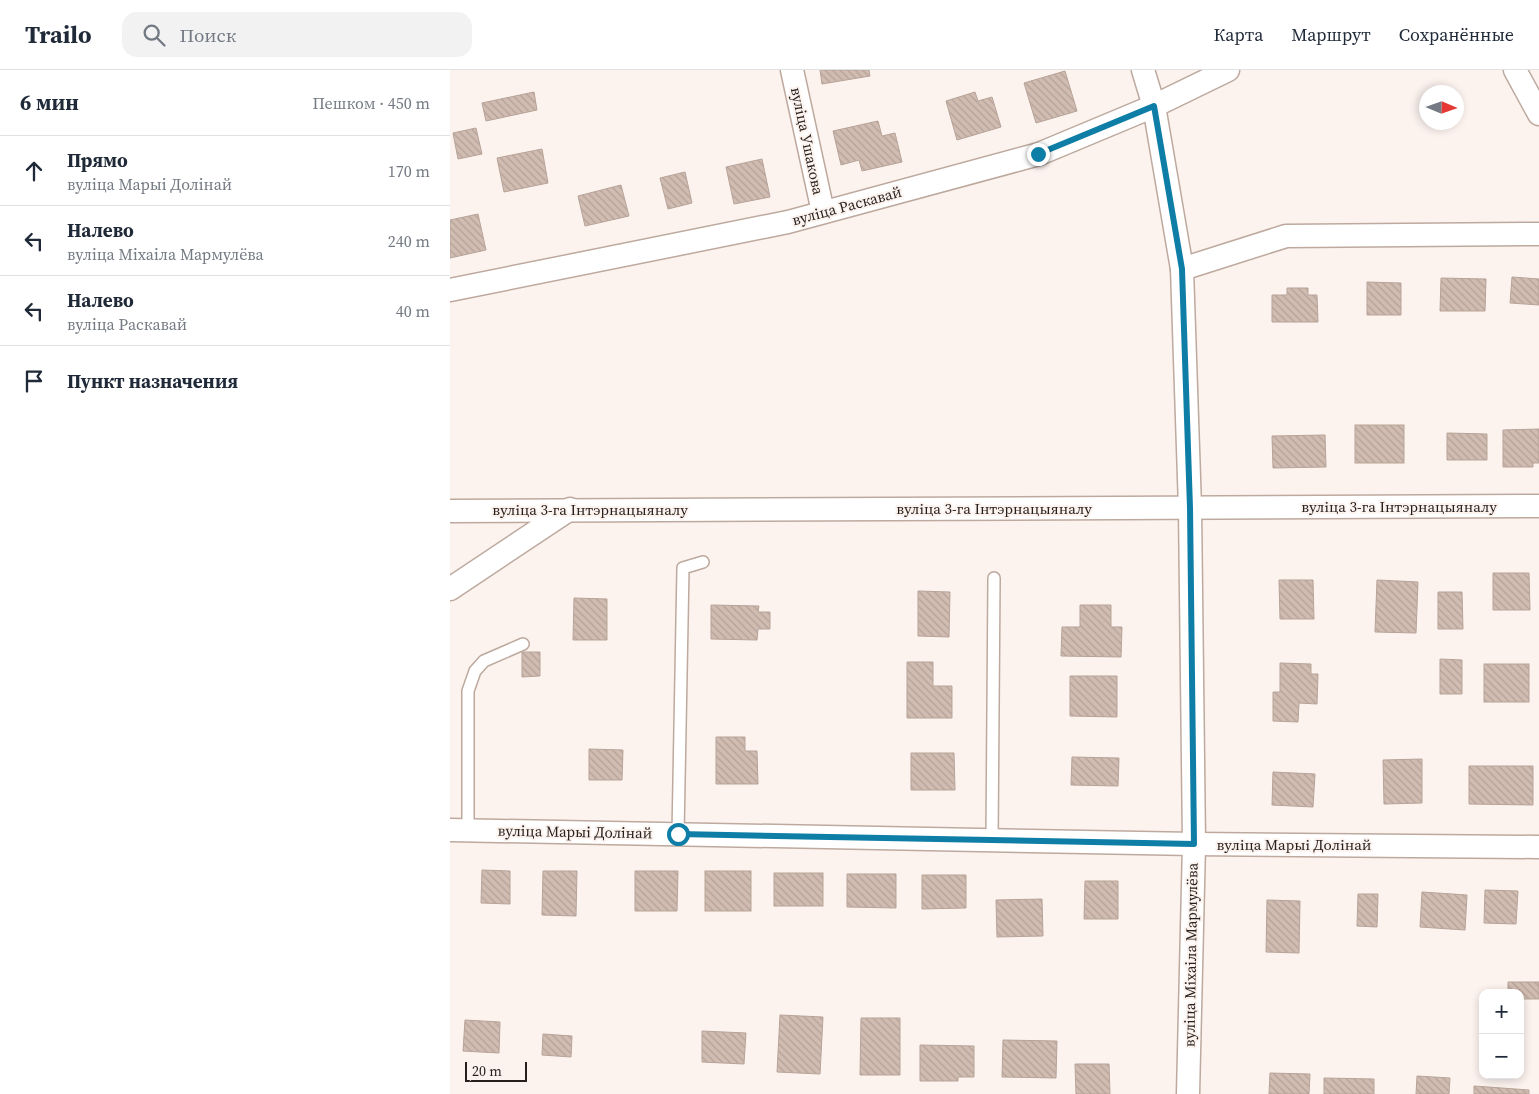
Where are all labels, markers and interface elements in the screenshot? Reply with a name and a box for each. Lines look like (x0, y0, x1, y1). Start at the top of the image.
search box (122, 12, 472, 57)
text: Trailo (25, 18, 92, 51)
icon: search (140, 21, 168, 49)
text: Поиск (180, 22, 236, 48)
text: Карта (1214, 22, 1263, 47)
text: Маршрут (1291, 22, 1371, 47)
text: Сохранённые (1399, 22, 1514, 47)
street label: вуліца Ушакова (786, 85, 829, 197)
north arrow (1419, 85, 1464, 130)
text: 6 мин (20, 88, 79, 117)
text: Пешком · 450 m (312, 92, 430, 114)
route end (1027, 143, 1050, 166)
text: Прямо (67, 147, 128, 173)
icon: ahead (20, 157, 48, 185)
text: 170 m (388, 160, 430, 182)
text: вуліца Марыі Долінай (67, 173, 232, 195)
street label: вуліца Раскавай (790, 181, 904, 230)
text: Налево (67, 217, 134, 243)
icon: left (20, 227, 48, 255)
text: 240 m (388, 230, 430, 252)
text: вуліца Міхаіла Мармулёва (67, 243, 264, 265)
text: Налево (67, 287, 134, 313)
icon: left (20, 297, 48, 325)
text: 40 m (396, 300, 430, 322)
text: вуліца Раскавай (67, 313, 187, 335)
icon: arrive (20, 367, 48, 395)
text: Пункт назначения (67, 368, 238, 394)
street label: вуліца 3-га Інтэрнацыяналу (1301, 496, 1497, 517)
street label: вуліца 3-га Інтэрнацыяналу (896, 498, 1092, 519)
street label: вуліца 3-га Інтэрнацыяналу (492, 499, 688, 520)
street label: вуліца Марыі Долінай (497, 820, 653, 843)
route start (667, 823, 690, 846)
street label: вуліца Марыі Долінай (1217, 834, 1372, 855)
street label: вуліца Міхаіла Мармулёва (1178, 862, 1203, 1047)
map controls (1479, 989, 1524, 1079)
button: + (1479, 989, 1524, 1034)
button: − (1479, 1034, 1524, 1079)
scale bar (465, 1059, 528, 1082)
text: 20 m (472, 1061, 502, 1081)

